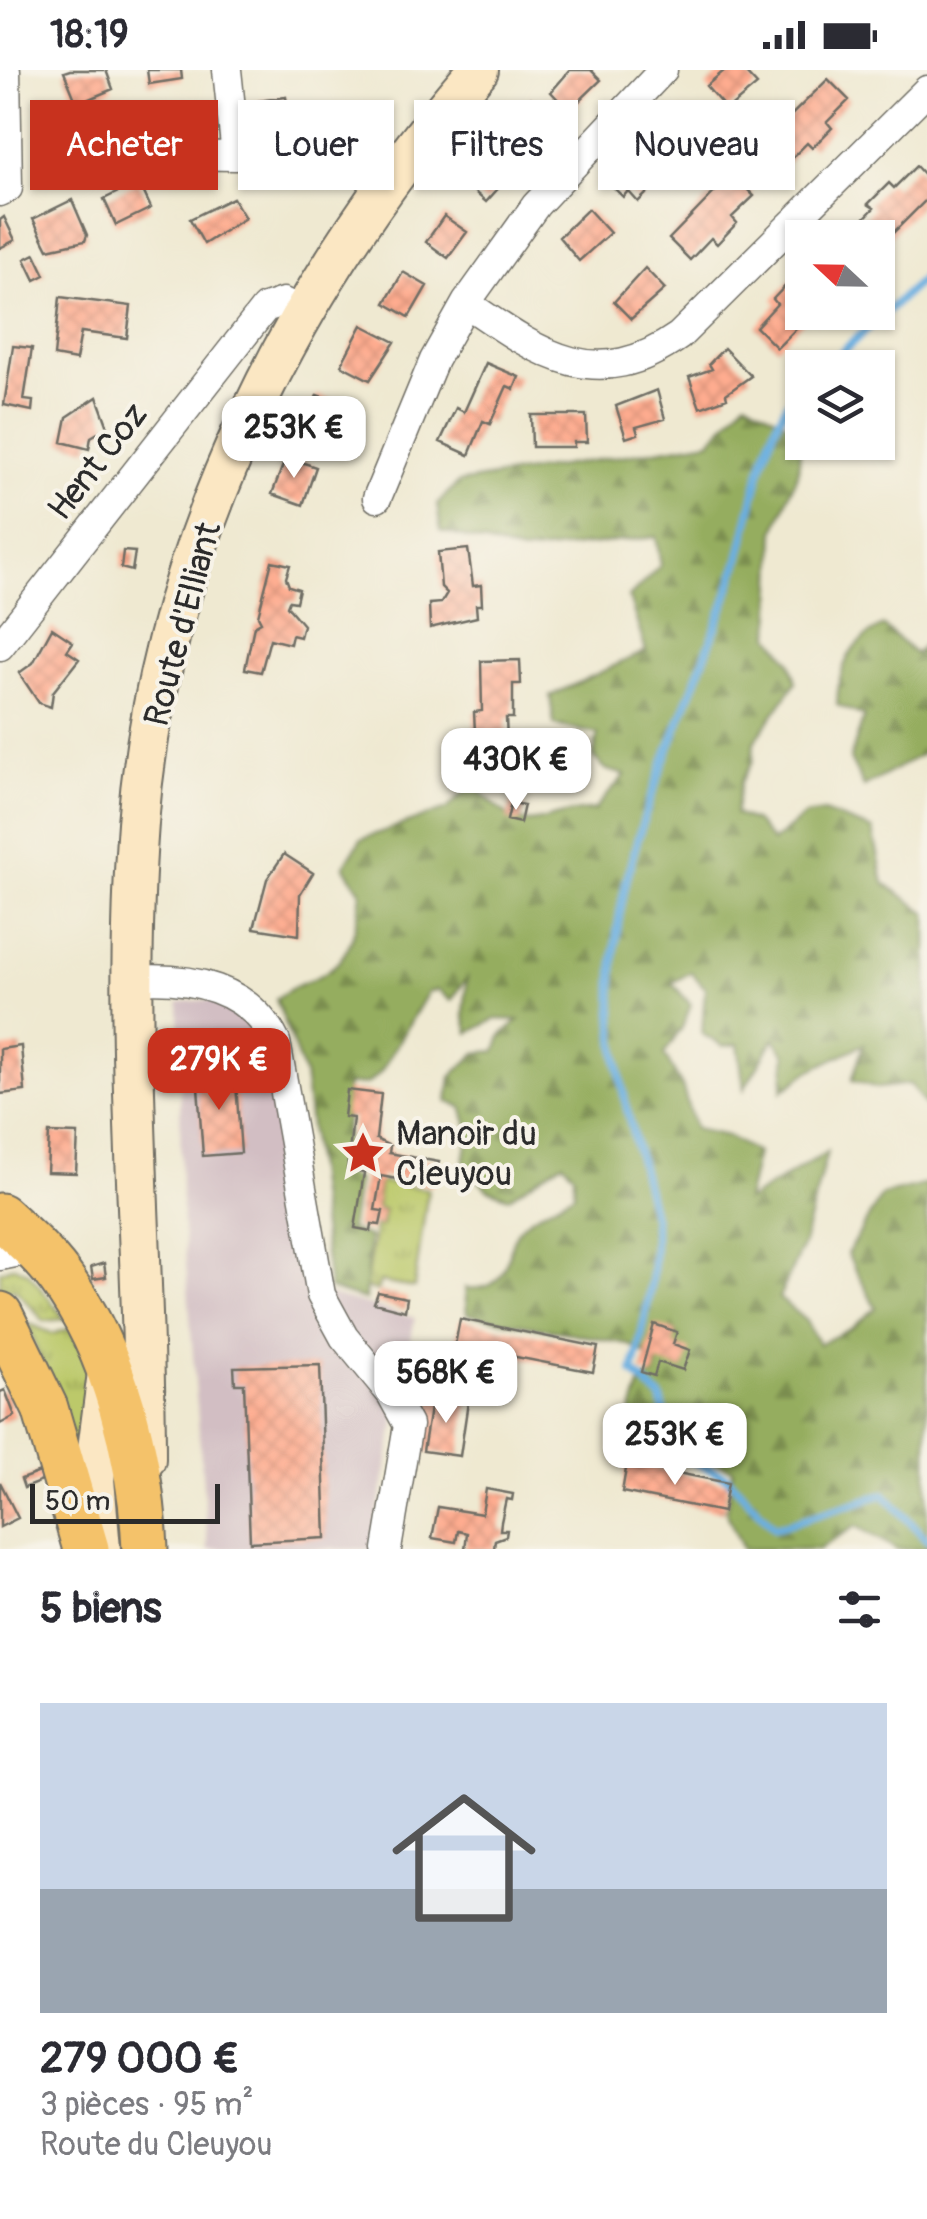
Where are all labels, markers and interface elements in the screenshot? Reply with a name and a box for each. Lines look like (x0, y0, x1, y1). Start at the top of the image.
text: 18:19 (50, 11, 129, 59)
chip: Acheter (30, 100, 218, 190)
chip: Louer (238, 100, 394, 190)
chip: Filtres (414, 100, 578, 190)
chip: Nouveau (598, 100, 795, 190)
north arrow (785, 220, 895, 330)
map controls (785, 220, 895, 460)
button: layers (785, 350, 895, 460)
street label: Hent Coz (38, 394, 157, 529)
pin: 253K € (213, 396, 375, 481)
text: 253K € (244, 408, 344, 448)
street label: Route d'Elliant (135, 516, 232, 731)
pin: 430K € (435, 728, 597, 813)
text: 430K € (463, 740, 569, 780)
pin: 279K € (138, 1028, 300, 1113)
text: 279K € (170, 1040, 268, 1080)
place label: Manoir du Cleuyou (396, 1112, 537, 1196)
place icon: Manoir du Cleuyou (339, 1129, 387, 1177)
pin: 568K € (365, 1341, 527, 1426)
text: 568K € (396, 1353, 496, 1393)
pin: 253K € (594, 1403, 756, 1488)
text: 253K € (625, 1415, 725, 1455)
scale bar (30, 1479, 220, 1524)
text: 50 m (45, 1484, 110, 1519)
icon: filters (832, 1582, 887, 1637)
text: 5 biens (40, 1583, 162, 1635)
icon: home (374, 1768, 554, 1948)
text: 279 000 € (40, 2033, 239, 2085)
text: 3 pièces · 95 m² (40, 2085, 253, 2125)
text: Route du Cleuyou (40, 2125, 272, 2165)

